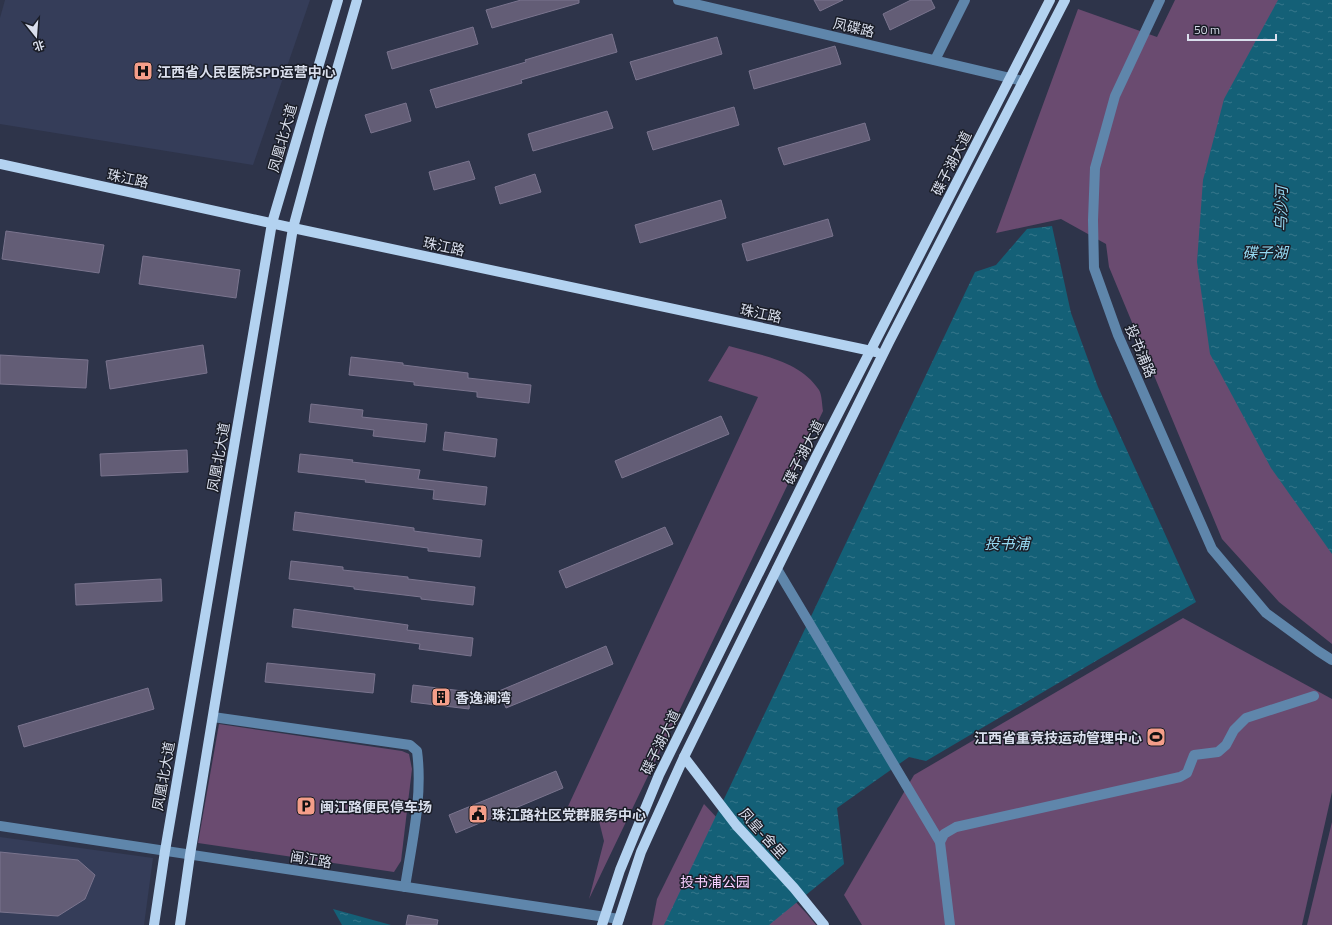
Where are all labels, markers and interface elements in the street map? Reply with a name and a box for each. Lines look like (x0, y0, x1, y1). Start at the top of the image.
street label: 凤碟路 (831, 12, 877, 42)
north arrow (16, 16, 56, 56)
scale bar (1188, 16, 1276, 42)
text: 50 m (1194, 20, 1220, 39)
text: 北 (31, 36, 47, 55)
hospital icon: 江西省人民医院SPD运营中心 (132, 60, 154, 82)
place label: 江西省人民医院SPD运营中心 (157, 61, 336, 82)
street label: 凤凰北大道 (262, 101, 302, 175)
street label: 碟子湖大道 (926, 127, 976, 199)
street label: 珠江路 (105, 163, 151, 193)
water label: 乌沙河 (1269, 183, 1293, 232)
street label: 珠江路 (421, 231, 467, 261)
water label: 碟子湖 (1242, 241, 1289, 264)
street label: 珠江路 (738, 298, 784, 328)
street label: 投书浦路 (1120, 321, 1162, 381)
street label: 碟子湖大道 (778, 416, 828, 488)
street label: 凤凰北大道 (202, 421, 234, 493)
water label: 投书浦 (984, 532, 1031, 555)
building icon: 香逸澜湾 (430, 686, 452, 708)
place label: 香逸澜湾 (455, 687, 511, 708)
street label: 碟子湖大道 (635, 706, 685, 778)
sports icon: 江西省重竞技运动管理中心 (1145, 726, 1167, 748)
place label: 江西省重竞技运动管理中心 (974, 727, 1142, 748)
street label: 凤凰北大道 (147, 740, 179, 812)
parking icon: 闽江路便民停车场 (295, 795, 317, 817)
place label: 闽江路便民停车场 (320, 796, 432, 817)
public building icon: 珠江路社区党群服务中心 (467, 803, 489, 825)
street label: 凤皇-舍里 (734, 803, 792, 863)
place label: 珠江路社区党群服务中心 (492, 804, 646, 825)
street label: 闽江路 (289, 845, 333, 873)
park label: 投书浦公园 (680, 871, 750, 892)

